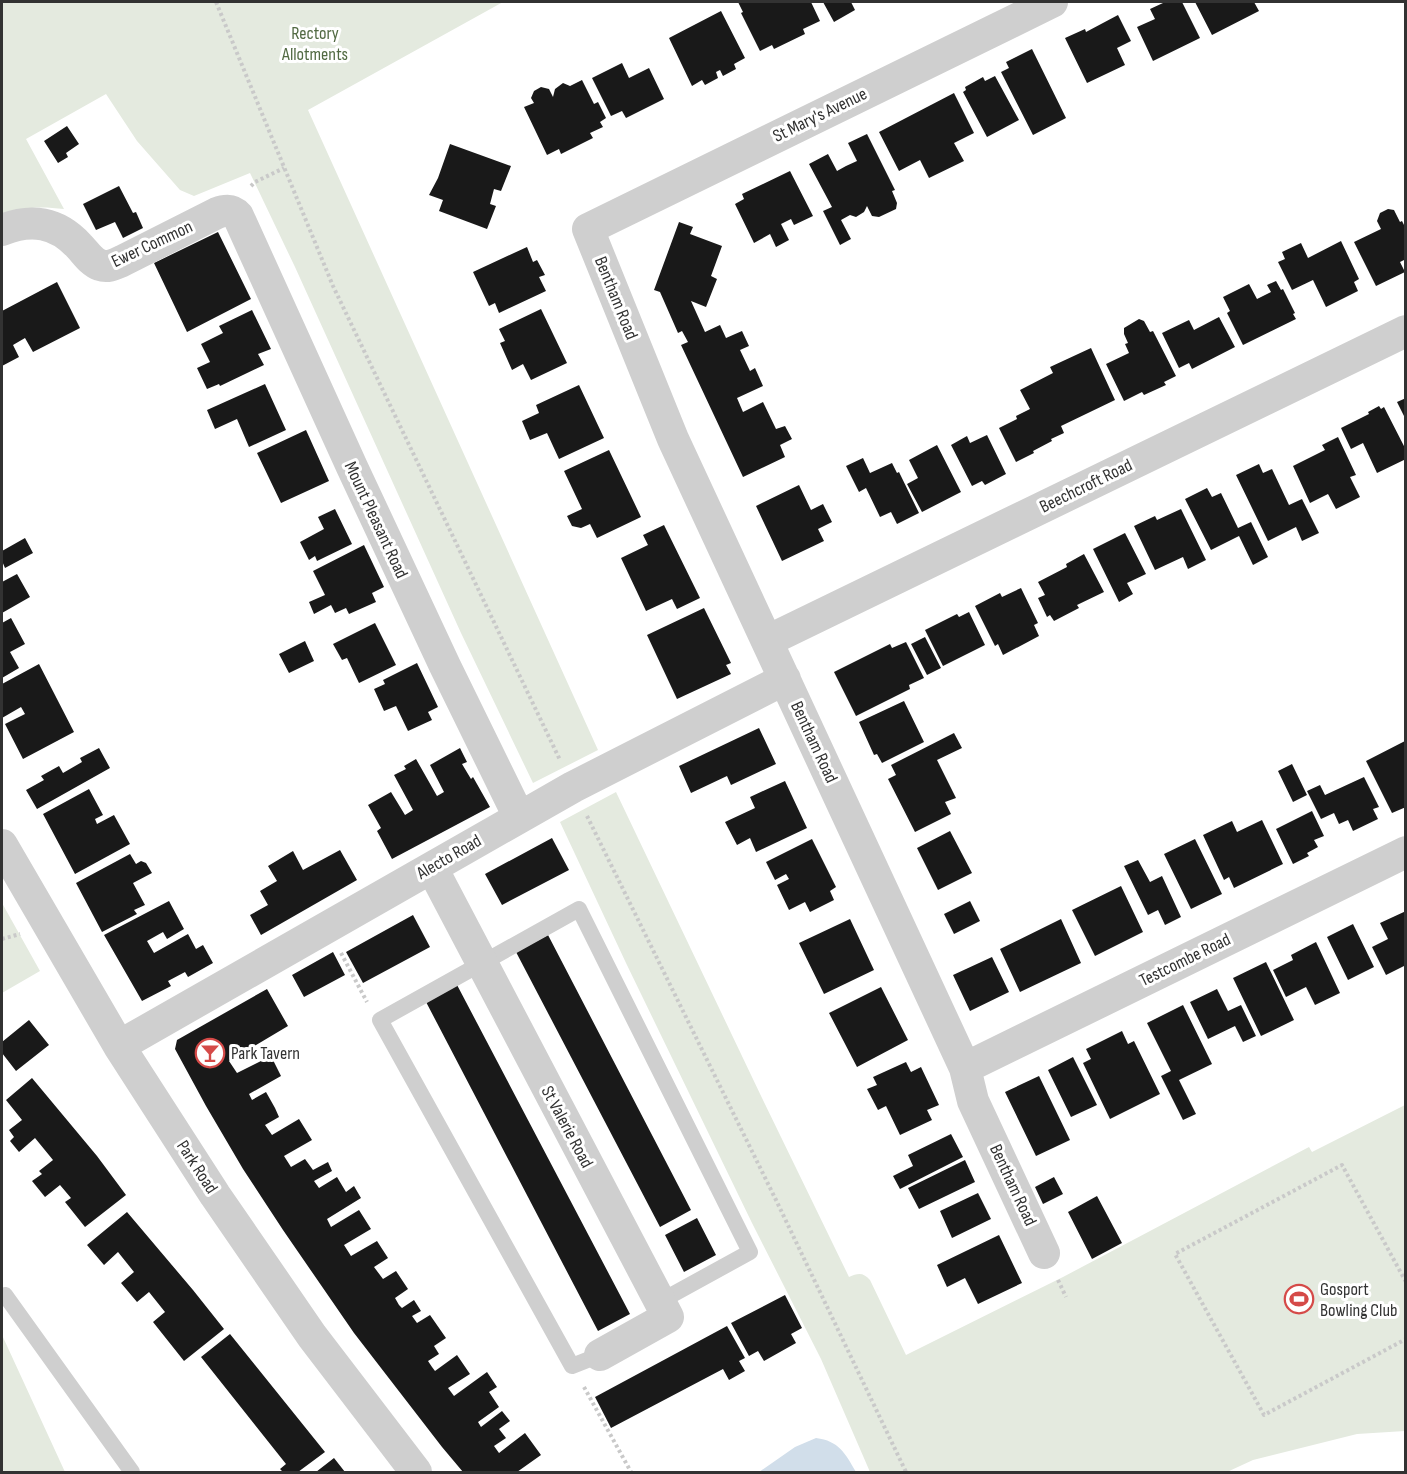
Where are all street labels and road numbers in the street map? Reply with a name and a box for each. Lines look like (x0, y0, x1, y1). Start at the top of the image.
street label: St Mary's Avenue (770, 83, 870, 147)
street label: Ewer Common (108, 216, 196, 272)
street label: Bentham Road (590, 253, 642, 343)
street label: Beechcroft Road (1036, 455, 1136, 517)
street label: Mount Pleasant Road (340, 458, 412, 582)
street label: Bentham Road (786, 698, 842, 786)
street label: Alecto Road (412, 830, 485, 884)
street label: Testcombe Road (1136, 929, 1234, 991)
street label: St Valerie Road (537, 1082, 597, 1172)
street label: Park Road (172, 1136, 222, 1198)
street label: Bentham Road (985, 1141, 1041, 1229)

